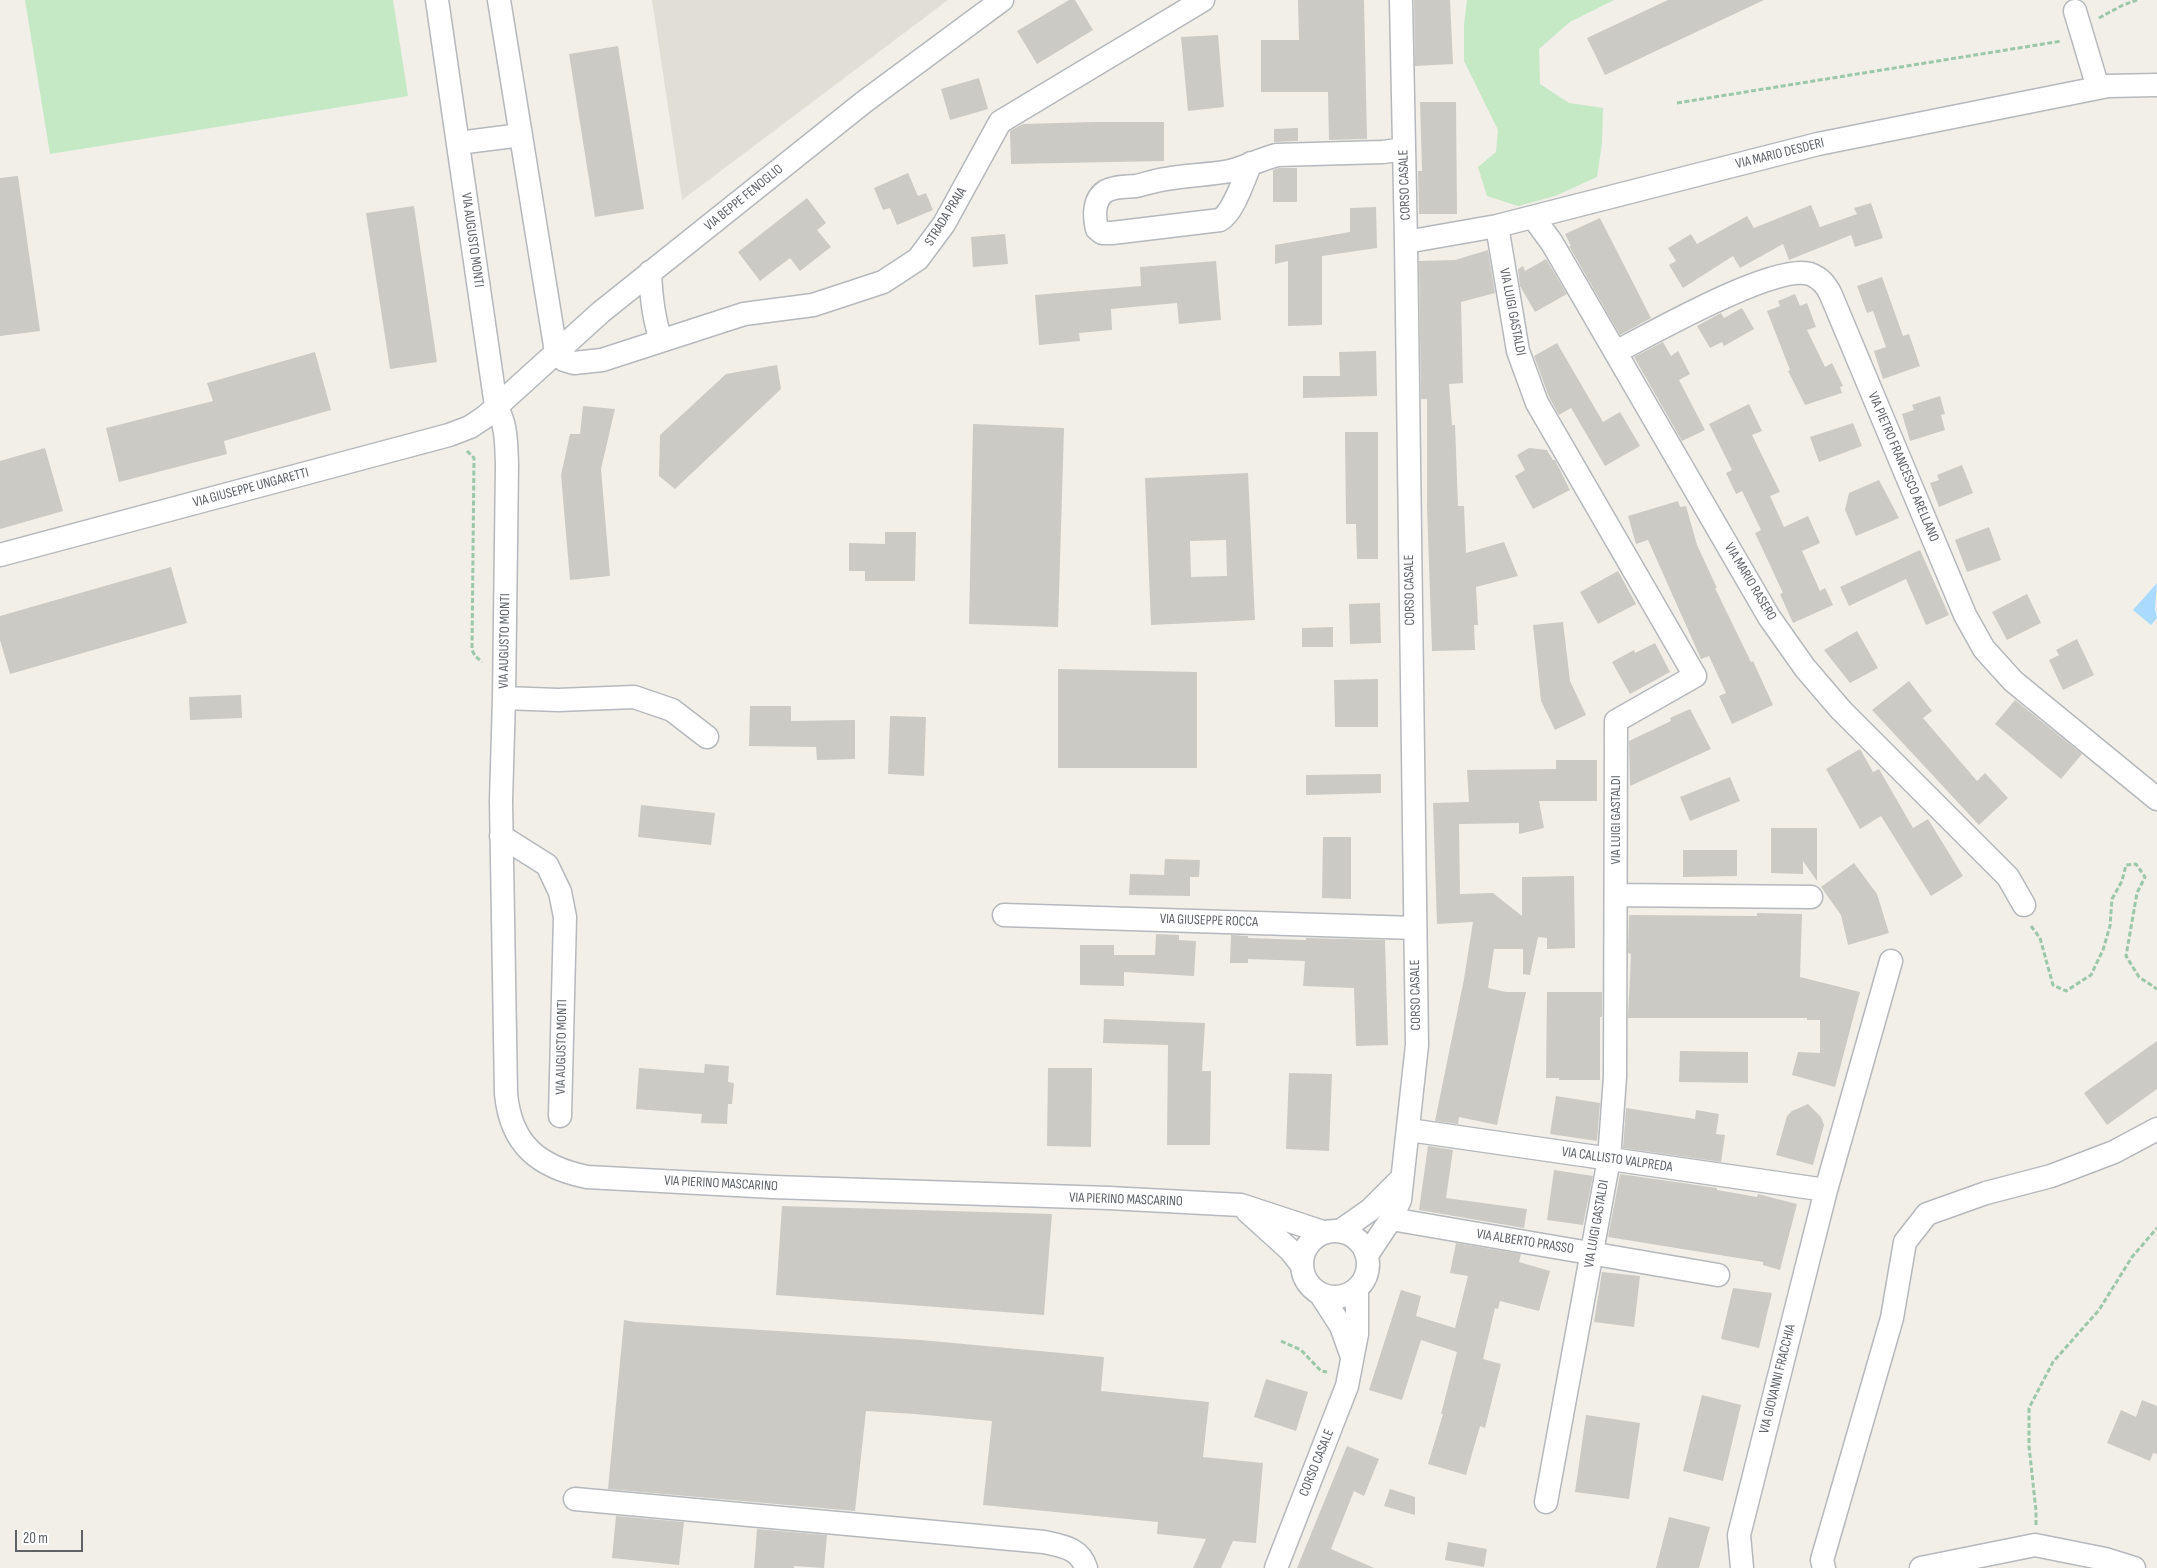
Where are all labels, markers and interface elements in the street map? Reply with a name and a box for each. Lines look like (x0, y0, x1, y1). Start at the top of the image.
street label: VIA MARIO DESDERI (1734, 135, 1826, 173)
street label: CORSO CASALE (1395, 149, 1415, 221)
street label: VIA BEPPE FENOGLIO (701, 161, 787, 235)
street label: STRADA PRAIA (921, 185, 971, 249)
street label: VIA AUGUSTO MONTI (457, 192, 487, 288)
street label: VIA LUIGI GASTALDI (1495, 267, 1529, 357)
street label: VIA PIETRO FRANCESCO ARELLANO (1864, 390, 1942, 544)
street label: VIA GIUSEPPE UNGARETTI (191, 464, 311, 512)
street label: VIA MARIO RASERO (1720, 540, 1780, 624)
street label: CORSO CASALE (1401, 554, 1419, 626)
street label: VIA AUGUSTO MONTI (496, 593, 514, 689)
street label: VIA LUIGI GASTALDI (1608, 775, 1624, 865)
street label: VIA GIUSEPPE ROCCA (1160, 911, 1258, 931)
street label: CORSO CASALE (1407, 959, 1425, 1031)
street label: VIA AUGUSTO MONTI (553, 999, 571, 1095)
street label: VIA CALLISTO VALPREDA (1561, 1144, 1673, 1176)
street label: VIA PIERINO MASCARINO (664, 1173, 778, 1195)
street label: VIA LUIGI GASTALDI (1581, 1179, 1613, 1269)
street label: VIA PIERINO MASCARINO (1069, 1190, 1183, 1210)
street label: VIA ALBERTO PRASSO (1475, 1226, 1575, 1258)
street label: VIA GIOVANNI FRACCHIA (1756, 1322, 1800, 1436)
street label: CORSO CASALE (1296, 1427, 1338, 1499)
scale bar (18, 1520, 85, 1552)
text: 20 m (23, 1529, 48, 1548)

